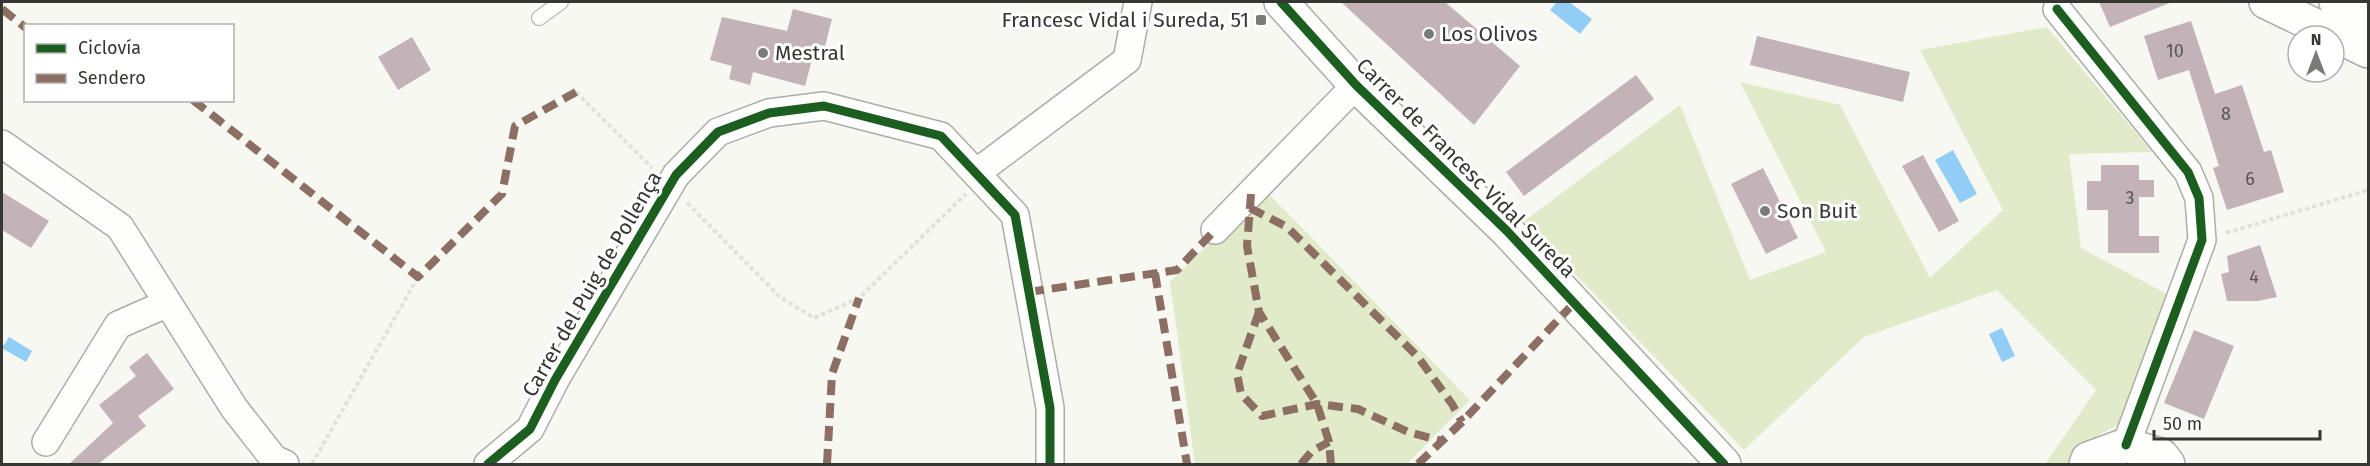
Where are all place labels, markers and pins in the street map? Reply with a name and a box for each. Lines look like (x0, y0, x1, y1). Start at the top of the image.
place label: Francesc Vidal i Sureda, 51 (1002, 7, 1249, 33)
marker: Francesc Vidal i Sureda, 51 (1254, 13, 1268, 27)
place label: Los Olivos (1441, 21, 1538, 47)
marker: Los Olivos (1422, 27, 1436, 41)
place label: Mestral (775, 40, 845, 66)
marker: Mestral (756, 46, 770, 60)
place label: Son Buit (1777, 198, 1857, 224)
marker: Son Buit (1758, 204, 1772, 218)

